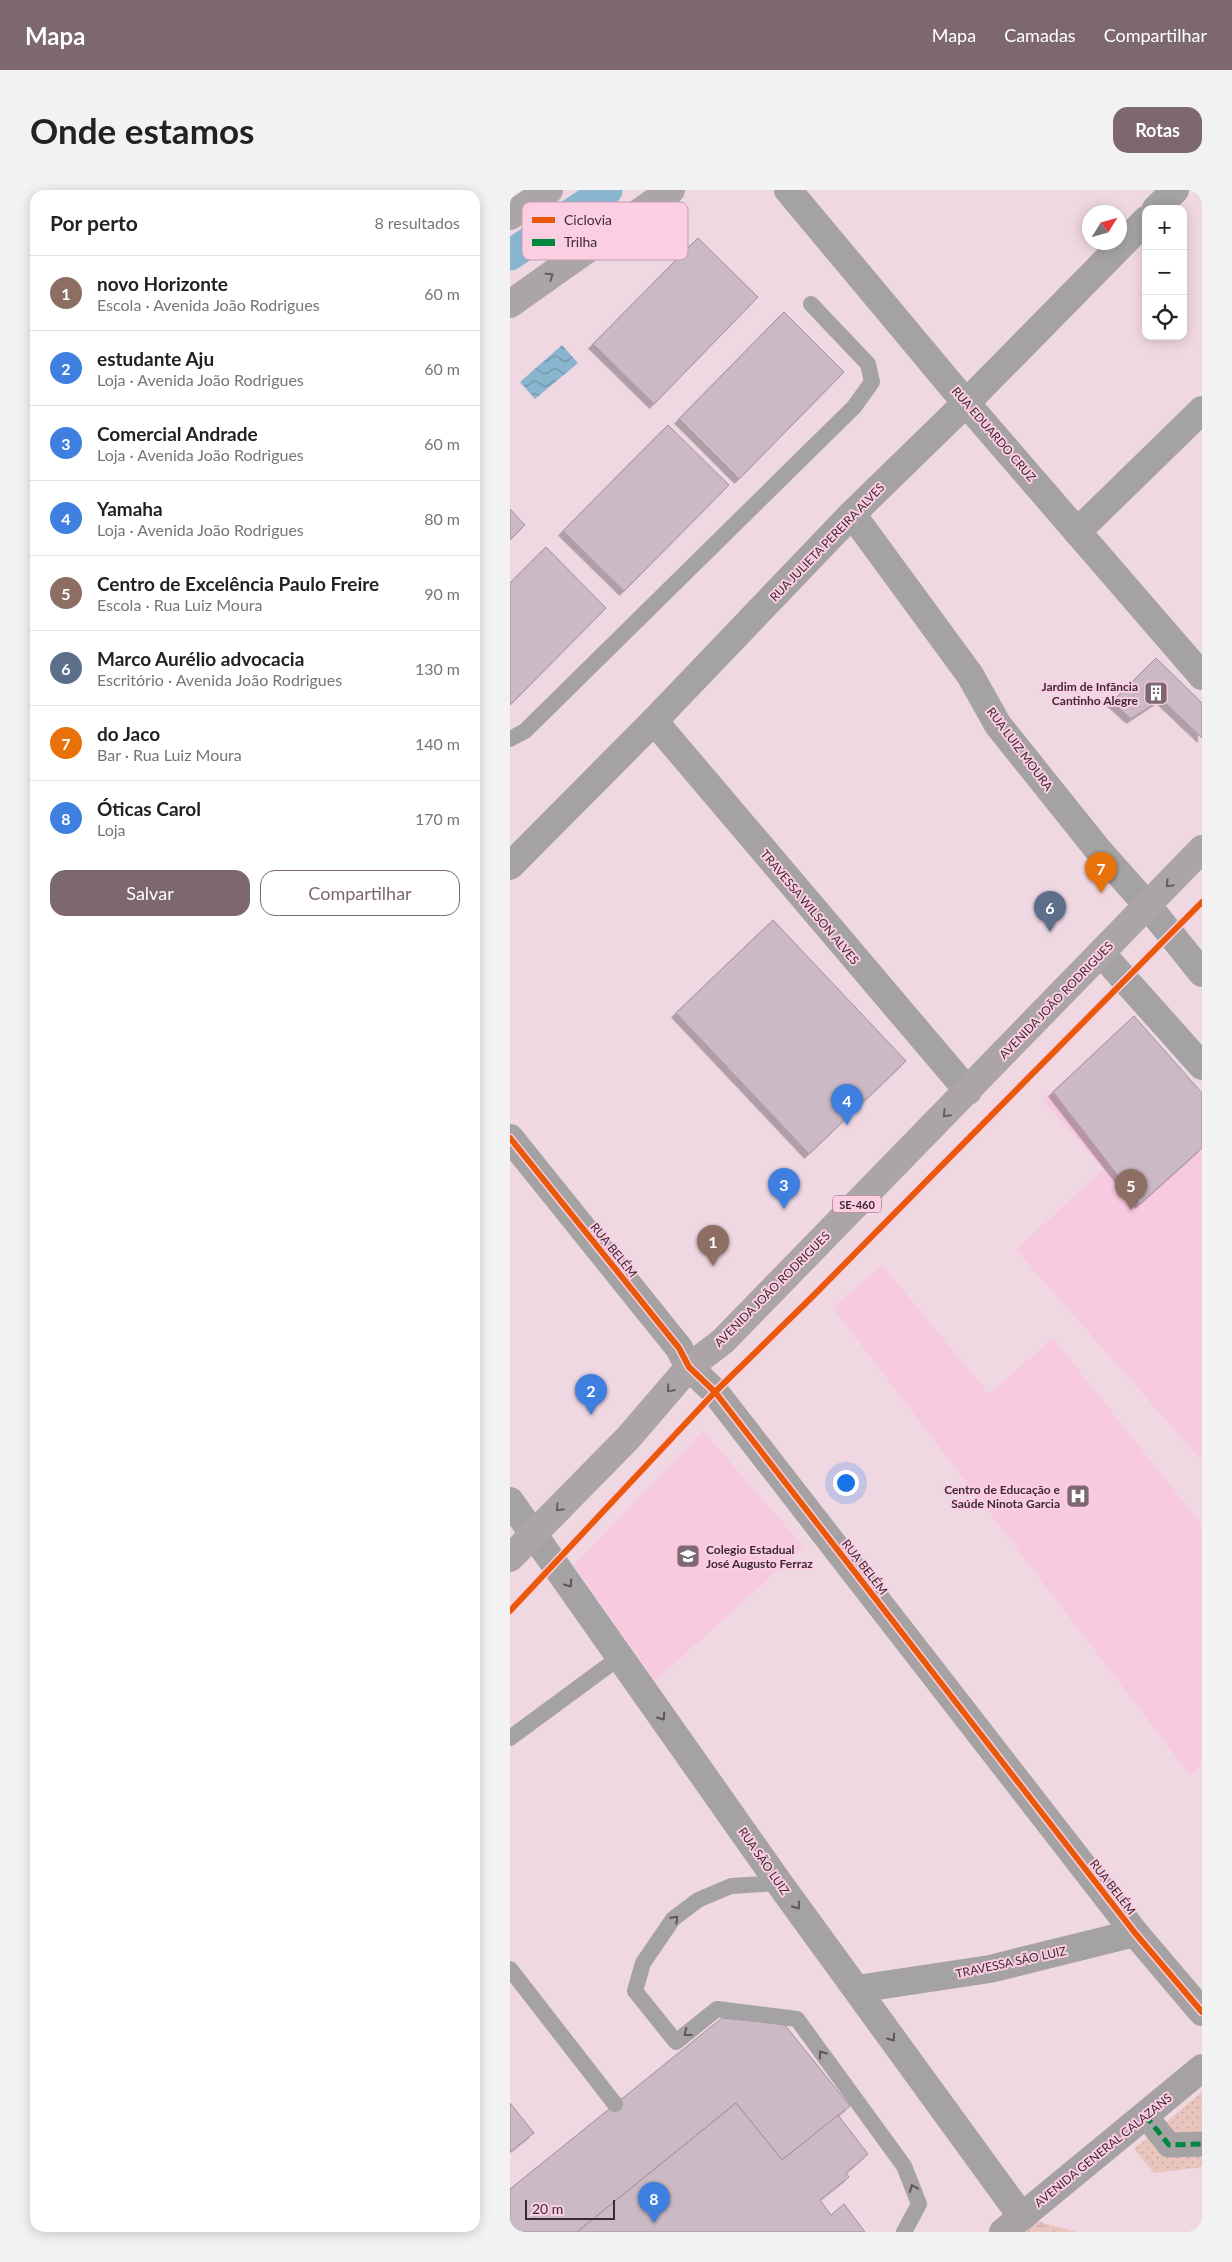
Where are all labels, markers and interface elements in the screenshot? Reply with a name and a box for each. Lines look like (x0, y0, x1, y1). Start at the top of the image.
text: Mapa (25, 21, 85, 50)
text: Mapa (932, 24, 976, 46)
text: Camadas (1004, 24, 1076, 46)
text: Compartilhar (1104, 24, 1207, 46)
button: Rotas (1113, 107, 1202, 153)
text: Onde estamos (30, 109, 254, 151)
legend (522, 202, 688, 260)
north arrow (1082, 205, 1127, 250)
map controls (1142, 205, 1187, 340)
button: + (1142, 205, 1187, 250)
text: Por perto (50, 210, 138, 235)
text: Ciclovia (564, 211, 612, 228)
text: 8 resultados (374, 213, 460, 232)
text: Trilha (564, 233, 597, 250)
button: − (1142, 250, 1187, 295)
text: novo Horizonte (97, 272, 228, 295)
one-way arrow (544, 273, 554, 282)
text: 1 (61, 284, 71, 303)
text: 60 m (424, 284, 460, 303)
text: Escola · Avenida João Rodrigues (97, 295, 320, 314)
button: locate (1142, 295, 1187, 340)
text: estudante Aju (97, 347, 214, 370)
text: 2 (61, 359, 71, 378)
text: 60 m (424, 359, 460, 378)
text: Loja · Avenida João Rodrigues (97, 370, 304, 389)
street label: RUA EDUARDO CRUZ (949, 384, 1039, 484)
text: Comercial Andrade (97, 422, 258, 445)
text: 3 (61, 434, 71, 453)
text: 60 m (424, 434, 460, 453)
text: Loja · Avenida João Rodrigues (97, 445, 304, 464)
street label: RUA JULIETA PEREIRA ALVES (767, 480, 887, 604)
text: Yamaha (97, 497, 163, 520)
text: 4 (61, 509, 71, 528)
text: 80 m (424, 509, 460, 528)
text: Loja · Avenida João Rodrigues (97, 520, 304, 539)
text: Centro de Excelência Paulo Freire (97, 572, 379, 595)
text: 5 (61, 584, 71, 603)
text: 90 m (424, 584, 460, 603)
text: Escola · Rua Luiz Moura (97, 595, 262, 614)
text: Marco Aurélio advocacia (97, 647, 304, 670)
text: 6 (61, 659, 71, 678)
text: 130 m (415, 659, 460, 678)
text: Escritório · Avenida João Rodrigues (97, 670, 342, 689)
place label: Jardim de Infãncia Cantinho Alegre (1042, 679, 1139, 708)
building icon: Jardim de Infãncia Cantinho Alegre (1143, 680, 1169, 706)
street label: RUA LUIZ MOURA (984, 704, 1057, 794)
text: do Jaco (97, 722, 160, 745)
text: 7 (61, 734, 71, 753)
text: 140 m (415, 734, 460, 753)
text: Bar · Rua Luiz Moura (97, 745, 242, 764)
text: Óticas Carol (97, 797, 201, 820)
text: 8 (61, 809, 71, 828)
text: 170 m (415, 809, 460, 828)
text: Loja (97, 820, 126, 839)
street label: TRAVESSA WILSON ALVES (758, 847, 862, 967)
pin: 7 (1085, 852, 1117, 893)
button: Salvar (50, 870, 250, 916)
button: Compartilhar (260, 870, 460, 916)
one-way arrow (1165, 878, 1174, 887)
pin: 6 (1034, 891, 1066, 932)
street label: AVENIDA JOÃO RODRIGUES (996, 938, 1116, 1062)
pin: 4 (831, 1084, 863, 1125)
one-way arrow (943, 1108, 952, 1117)
pin: 3 (768, 1168, 800, 1209)
pin: 5 (1115, 1169, 1147, 1210)
road number: SE-460 (833, 1196, 881, 1212)
street label: RUA BELÉM (587, 1220, 641, 1280)
pin: 1 (697, 1225, 729, 1266)
street label: AVENIDA JOÃO RODRIGUES (711, 1228, 833, 1350)
pin: 2 (575, 1374, 607, 1415)
one-way arrow (667, 1383, 676, 1392)
your location (833, 1470, 859, 1496)
place label: Centro de Educação e Saúde Ninota Garcia (944, 1482, 1061, 1511)
hospital icon: Centro de Educação e Saúde Ninota Garcia (1065, 1483, 1091, 1509)
one-way arrow (556, 1502, 565, 1511)
street label: RUA BELÉM (839, 1536, 891, 1598)
place label: Colegio Estadual José Augusto Ferraz (706, 1542, 813, 1571)
school or university icon: Colegio Estadual José Augusto Ferraz (675, 1543, 701, 1569)
one-way arrow (563, 1578, 572, 1588)
one-way arrow (656, 1711, 665, 1721)
street label: RUA SÃO LUIZ (735, 1824, 793, 1898)
street label: RUA BELÉM (1087, 1856, 1139, 1918)
one-way arrow (791, 1900, 799, 1909)
one-way arrow (669, 1916, 678, 1925)
street label: TRAVESSA SÃO LUIZ (954, 1943, 1068, 1981)
one-way arrow (684, 2028, 693, 2036)
one-way arrow (886, 2032, 895, 2042)
one-way arrow (819, 2050, 828, 2060)
street label: AVENIDA GENERAL CALAZANS (1031, 2090, 1175, 2210)
pin: 8 (638, 2182, 670, 2223)
one-way arrow (908, 2184, 919, 2193)
scale bar (525, 2197, 615, 2220)
text: 20 m (532, 2200, 563, 2217)

